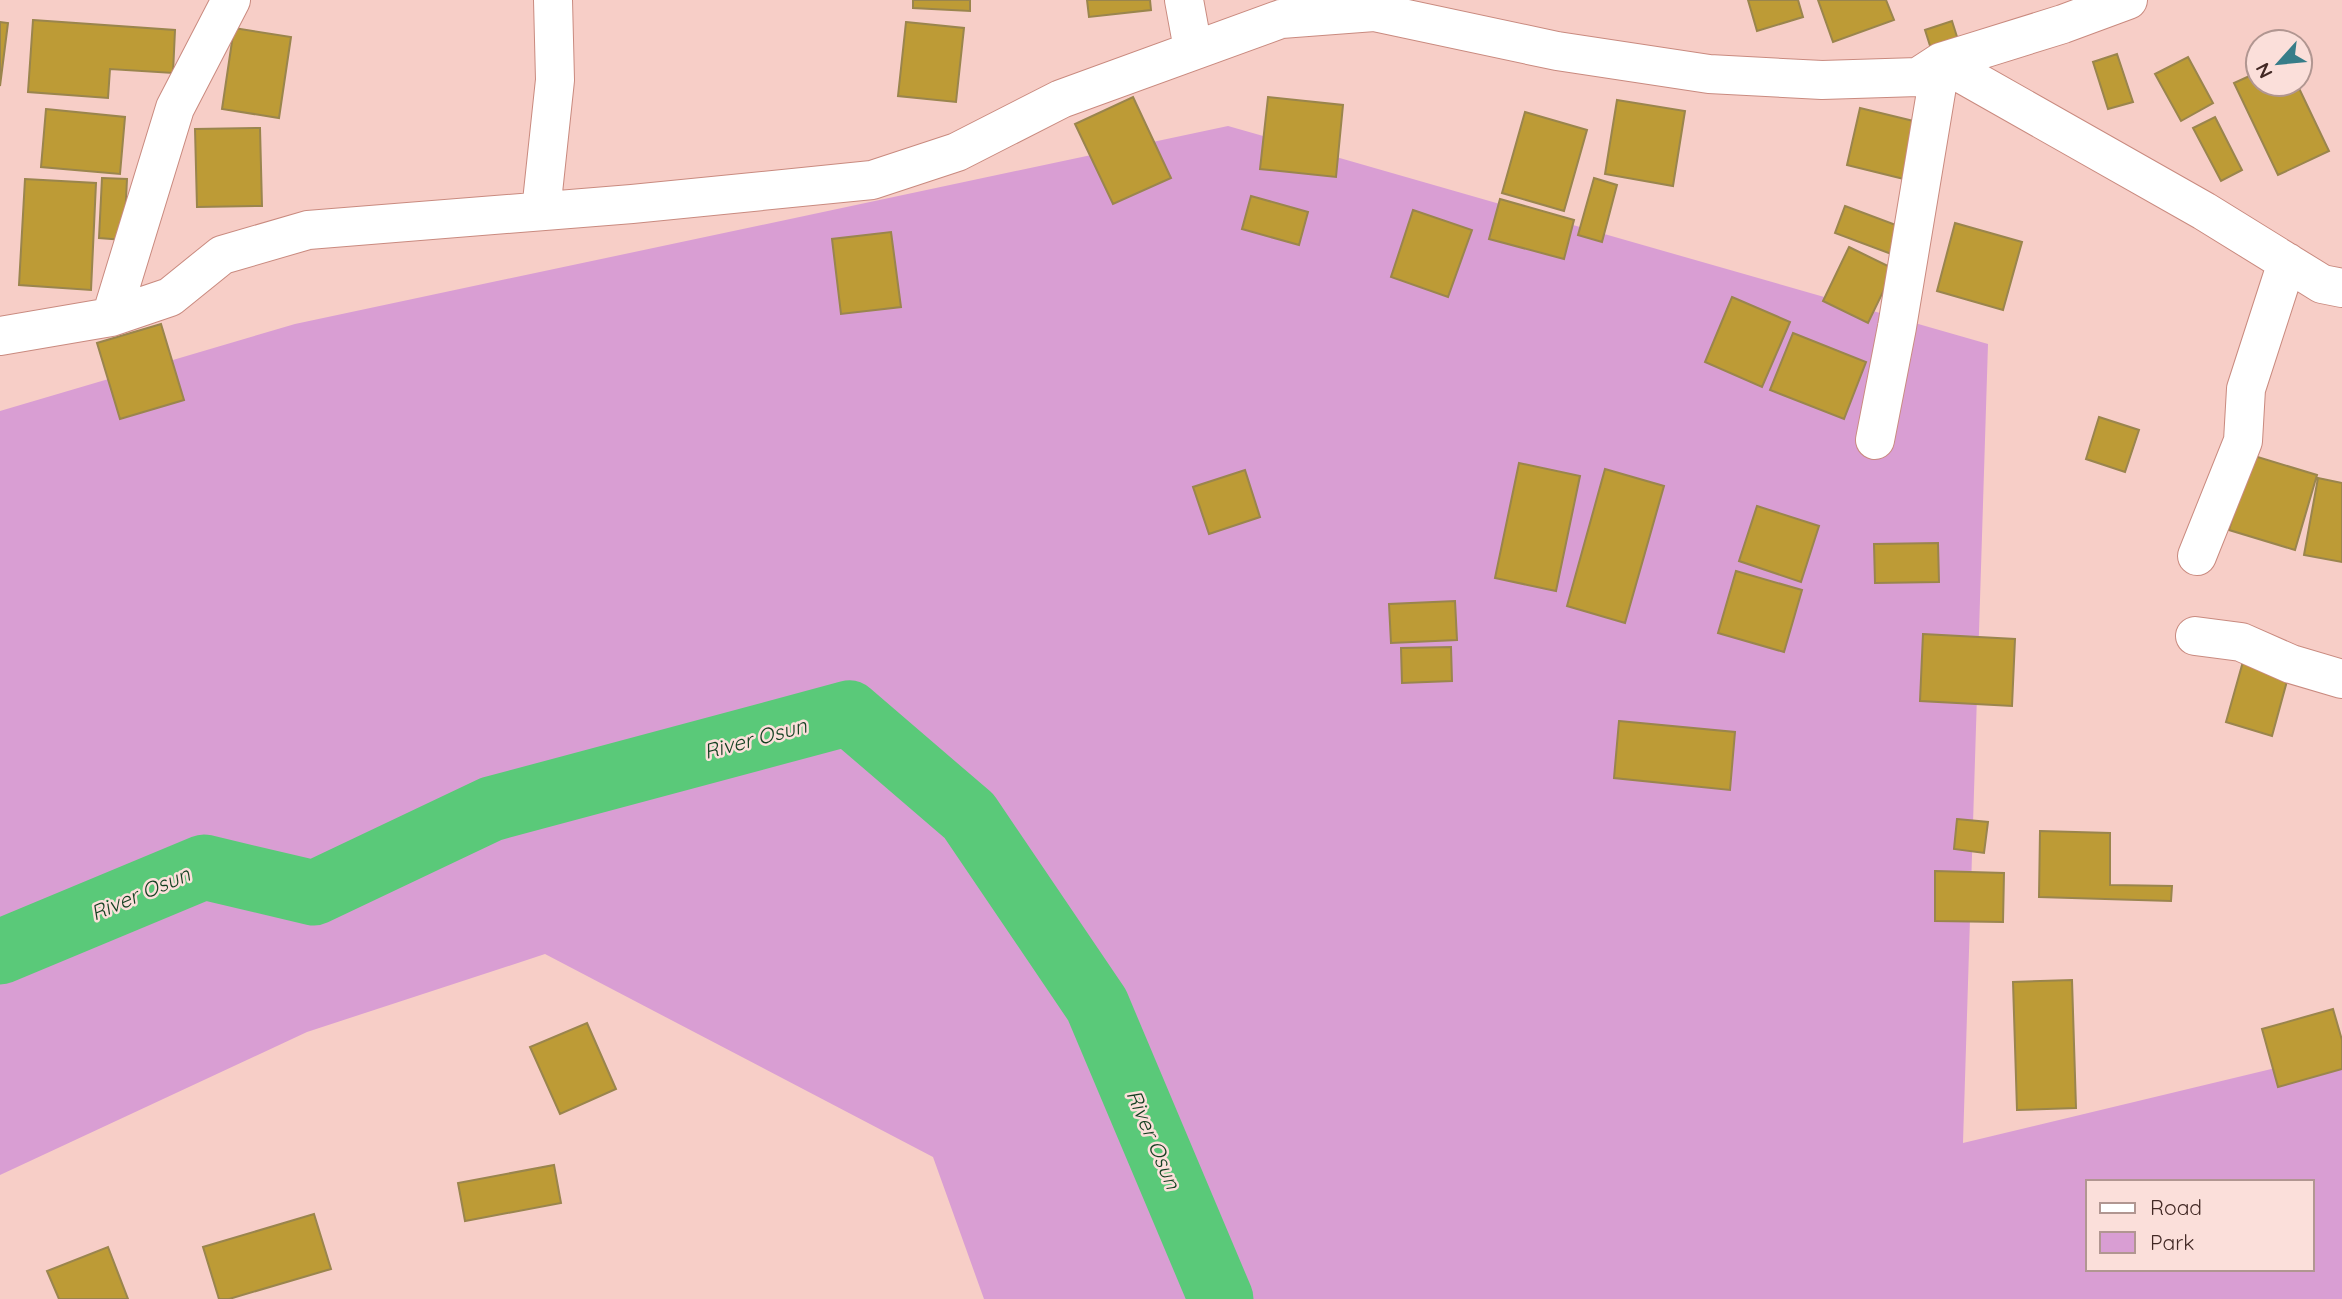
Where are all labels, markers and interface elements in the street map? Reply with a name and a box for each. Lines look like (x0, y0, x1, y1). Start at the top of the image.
north arrow (2244, 28, 2314, 98)
text: N (2250, 59, 2278, 82)
water label: River Osun (701, 712, 810, 764)
water label: River Osun (86, 860, 194, 926)
water label: River Osun (1121, 1085, 1187, 1193)
legend (2086, 1180, 2314, 1271)
text: Road (2150, 1194, 2202, 1220)
text: Park (2150, 1229, 2194, 1255)

